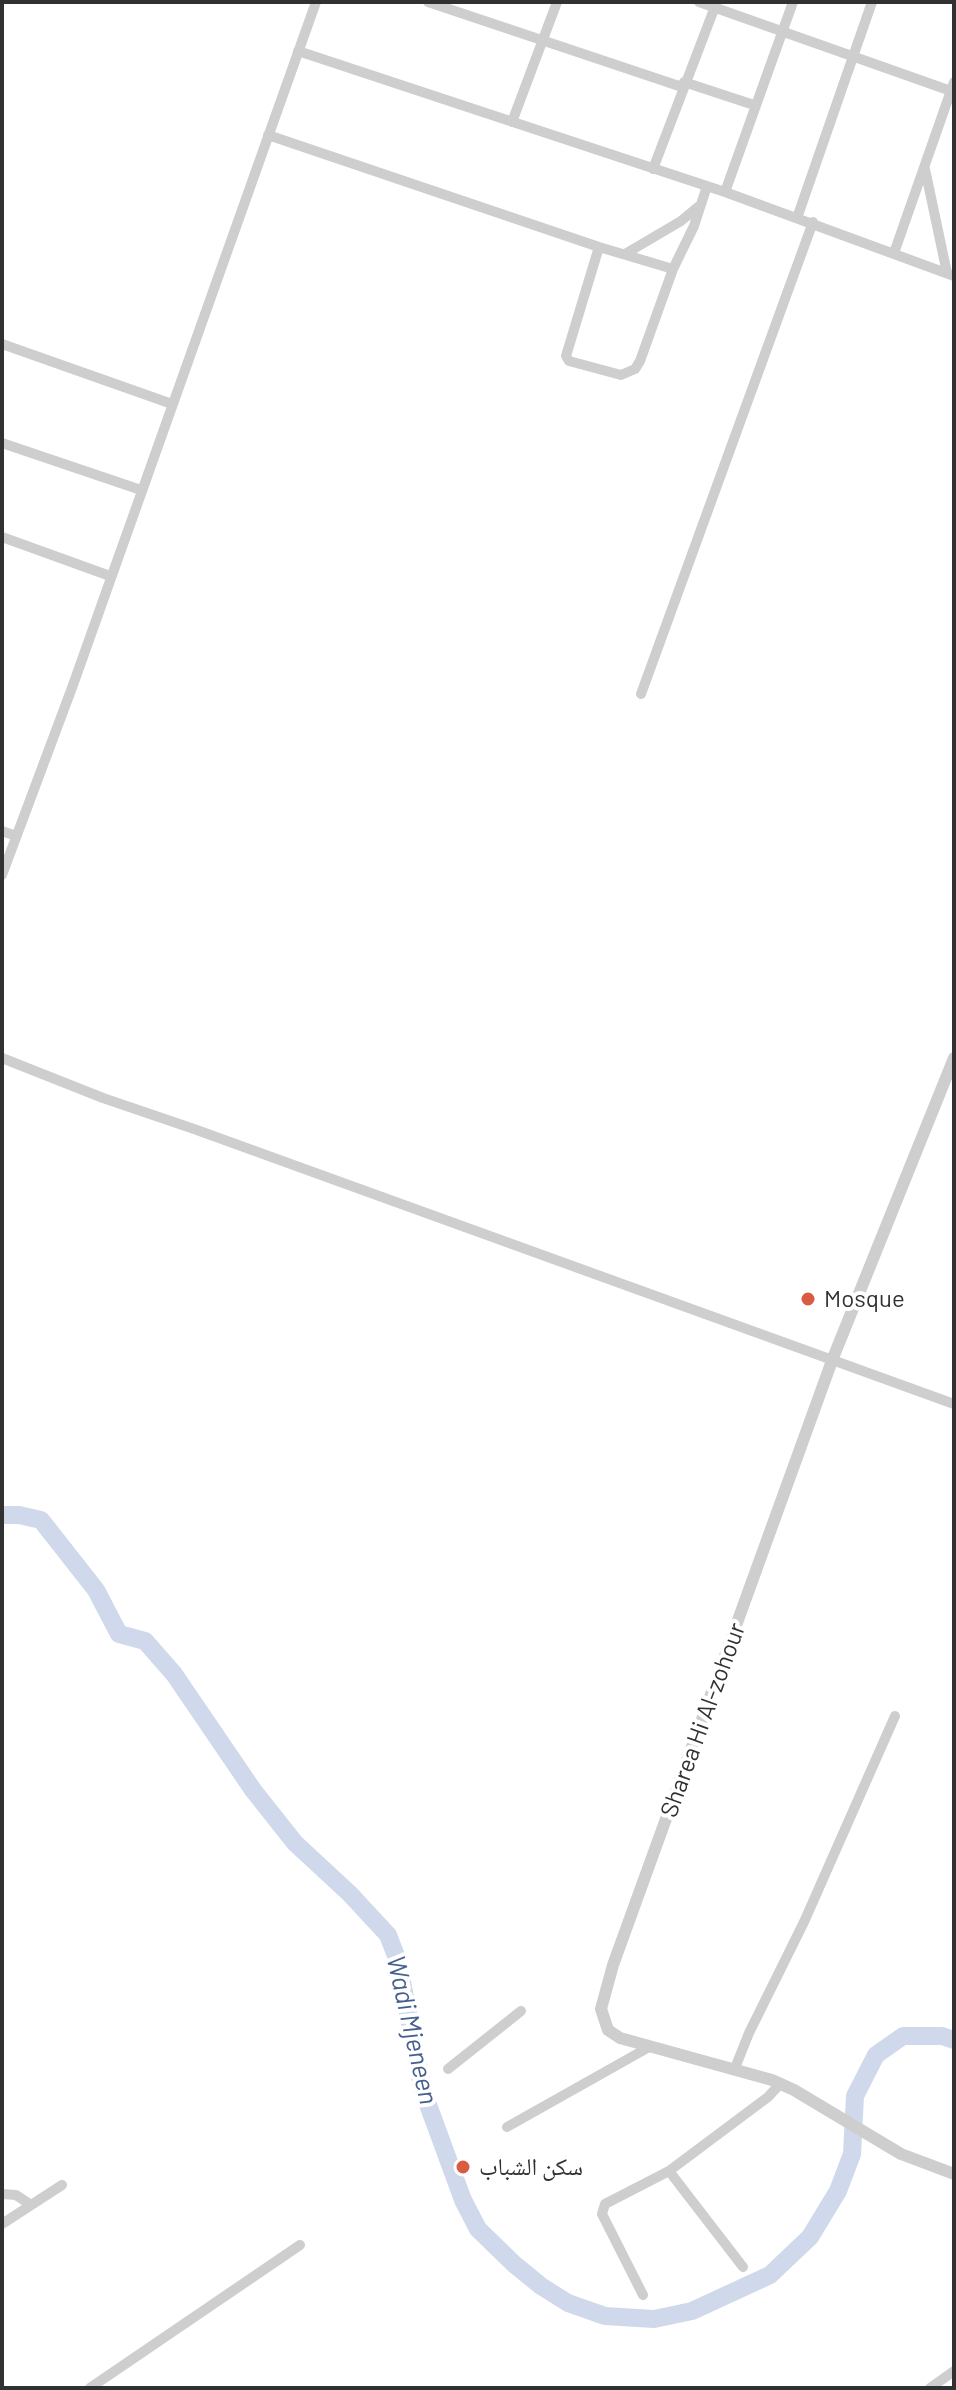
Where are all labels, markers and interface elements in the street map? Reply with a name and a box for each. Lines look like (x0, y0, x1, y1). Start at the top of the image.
place label: Mosque (824, 1285, 905, 1313)
marker: Mosque (799, 1290, 817, 1308)
street label: Sharea Hi Al-zohour (654, 1619, 752, 1821)
water label: Wadi Mjeneen (380, 1953, 444, 2107)
place label: سكن الشباب (479, 2153, 583, 2181)
marker: سكن الشباب (454, 2158, 472, 2176)

